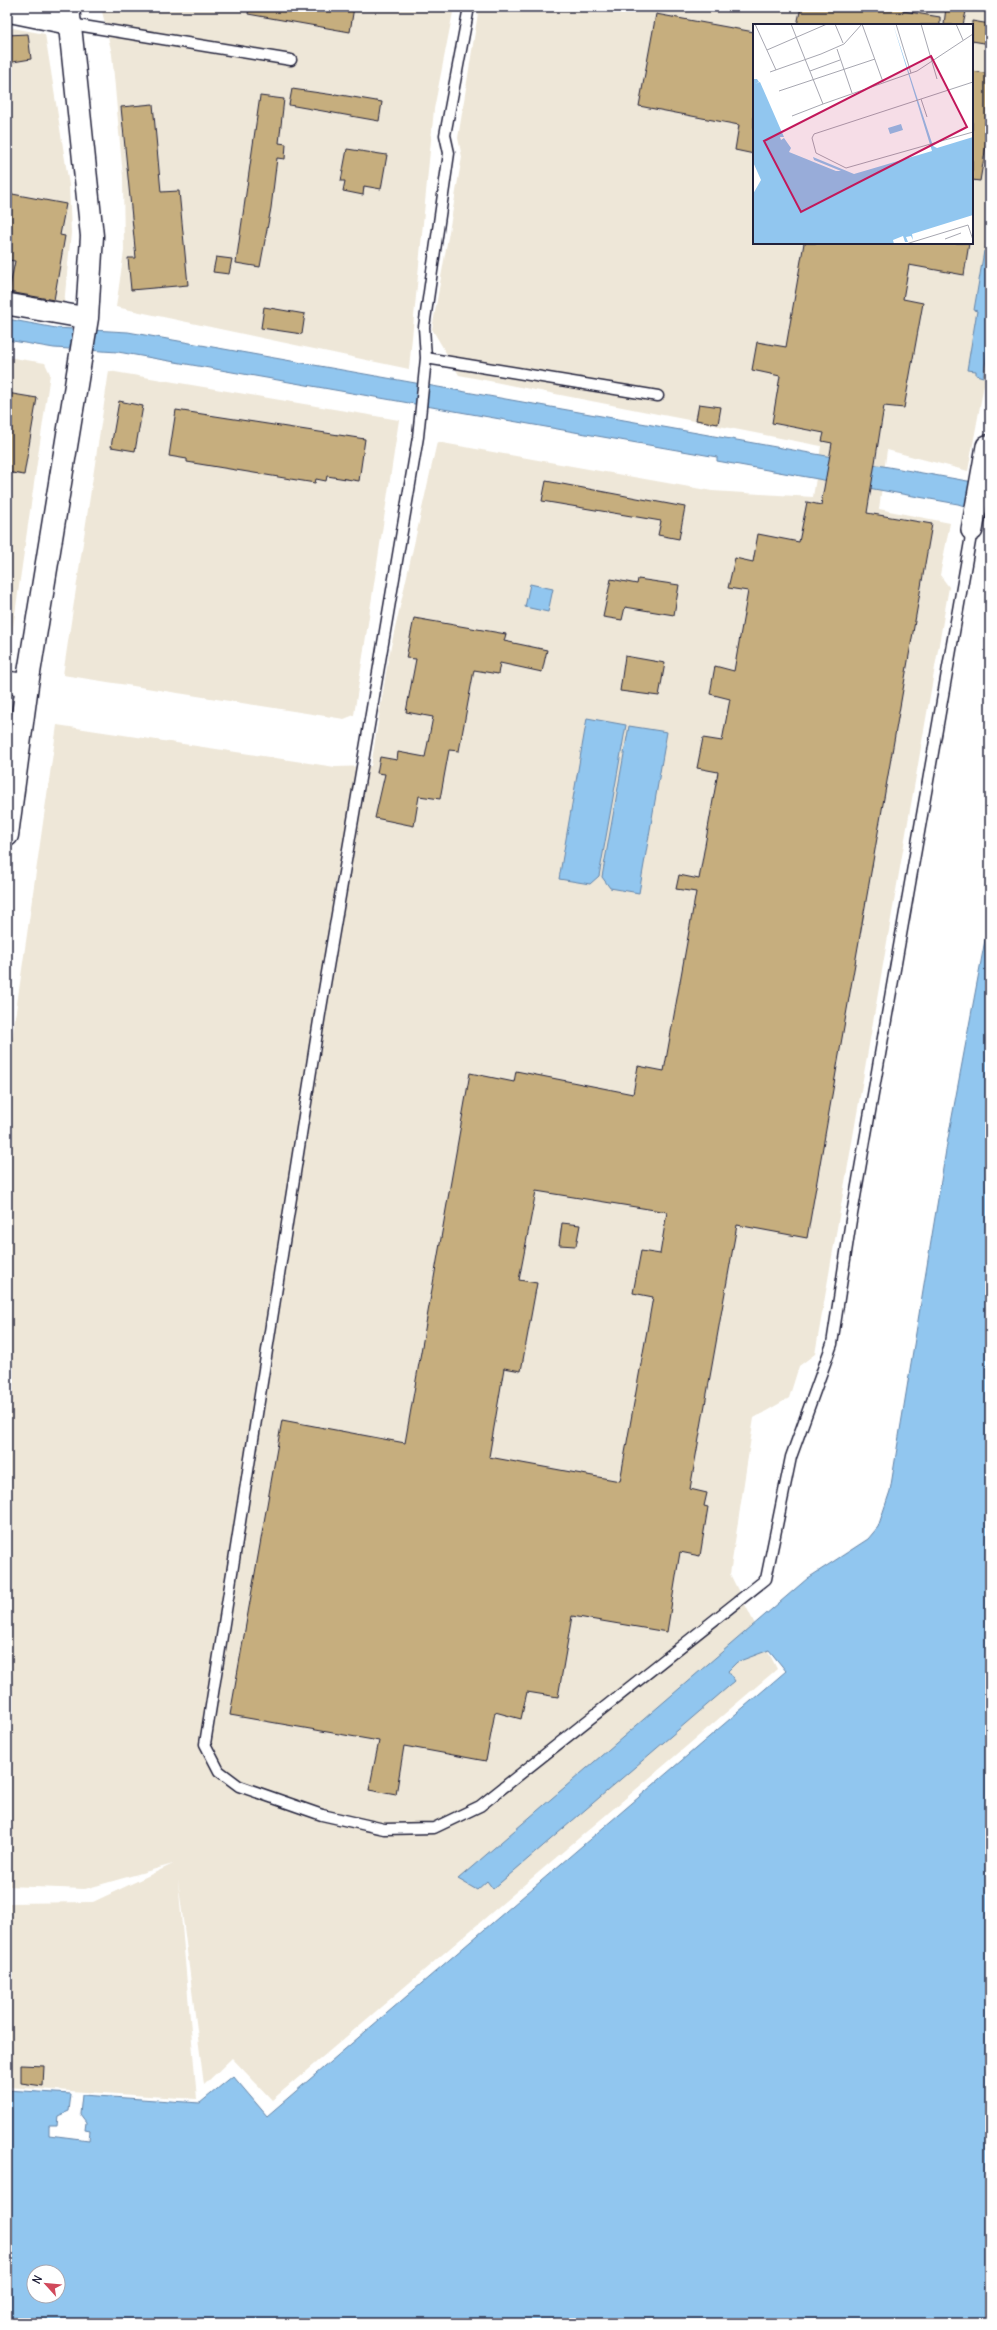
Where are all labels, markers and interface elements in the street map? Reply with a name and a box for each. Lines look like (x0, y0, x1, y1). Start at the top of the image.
inset map (753, 24, 973, 244)
north arrow (26, 2264, 66, 2304)
text: N (29, 2273, 45, 2286)

